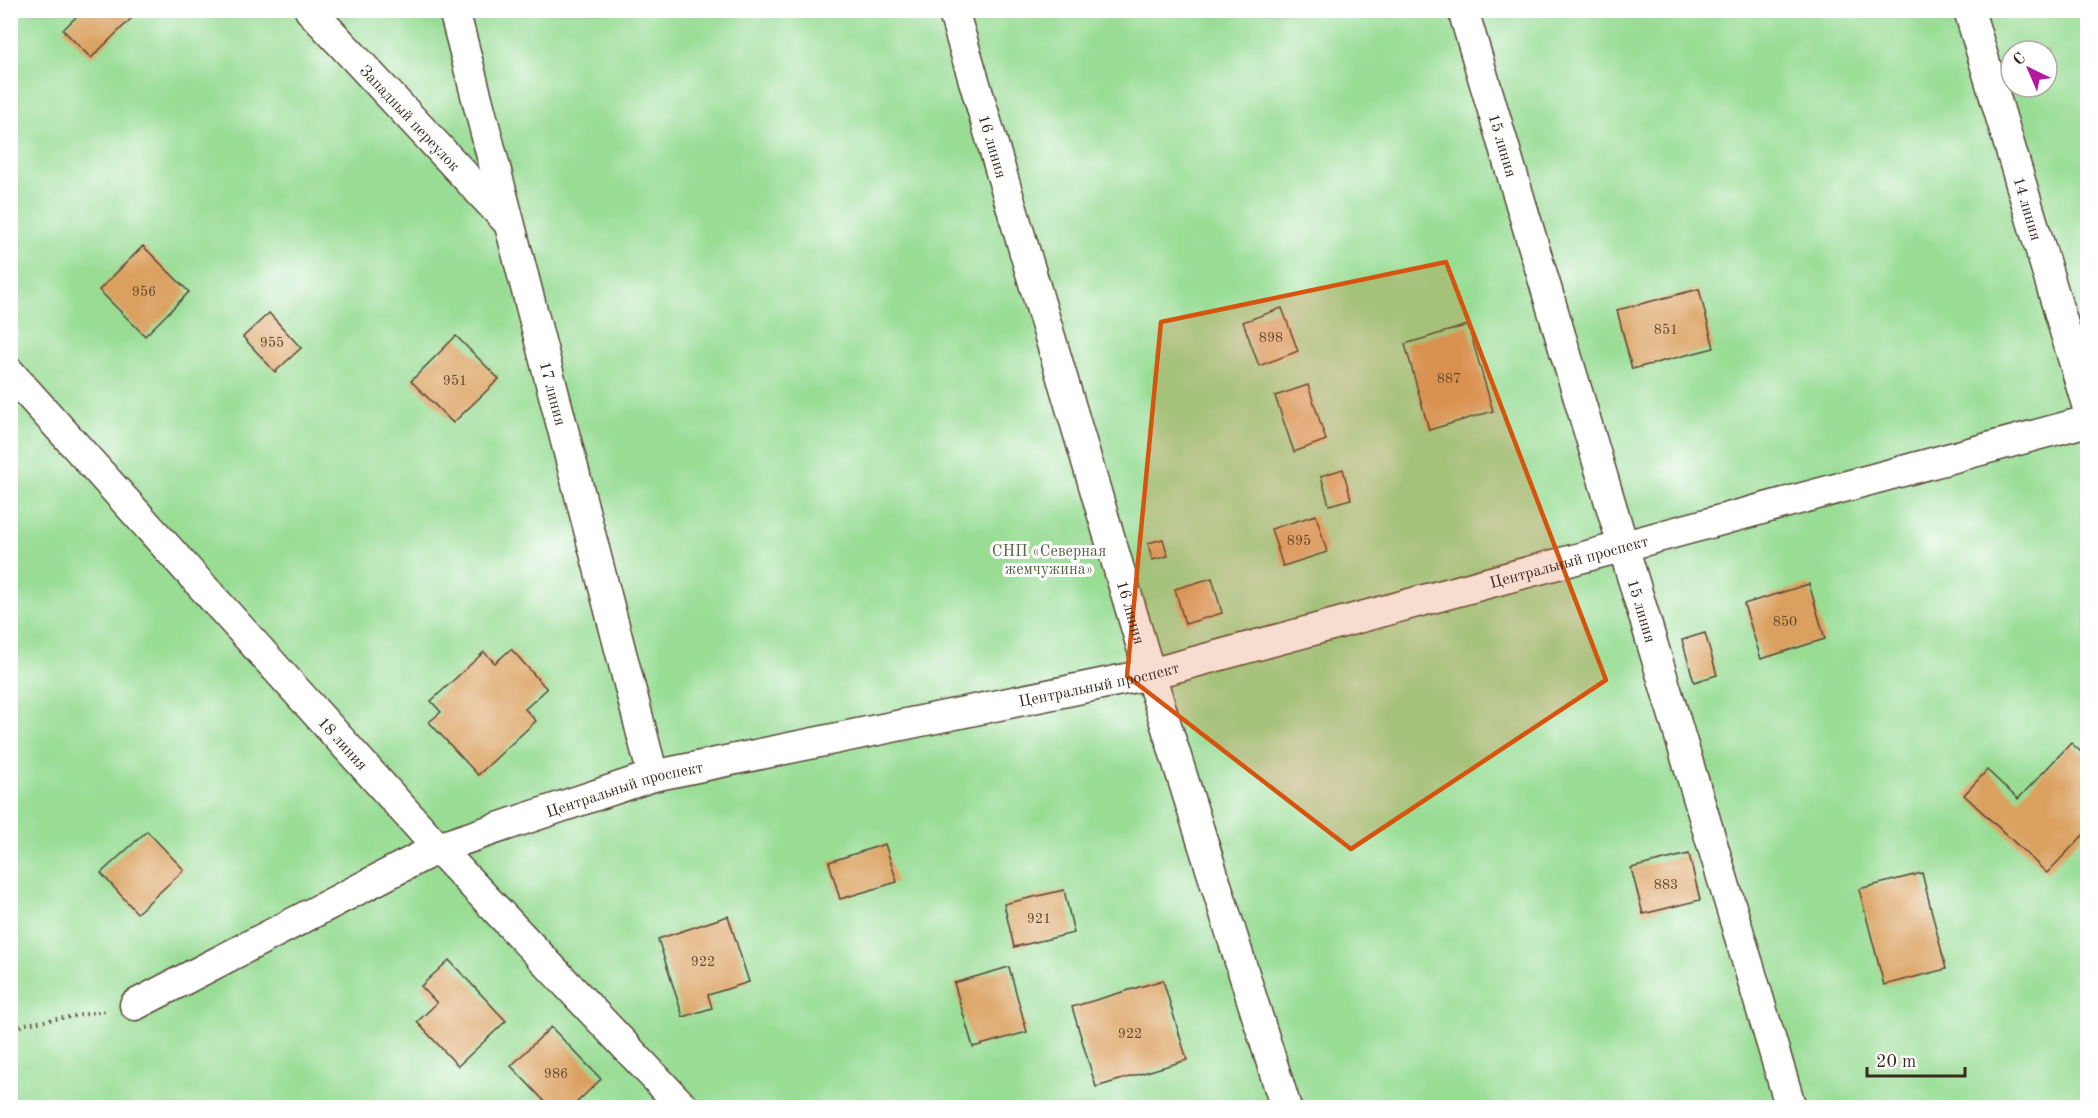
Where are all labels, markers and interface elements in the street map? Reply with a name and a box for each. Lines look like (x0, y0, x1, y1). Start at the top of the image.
north arrow (1999, 39, 2059, 99)
text: С (2011, 50, 2029, 69)
street label: Западный переулок (356, 63, 462, 175)
street label: 15 линия (1484, 112, 1518, 179)
street label: 16 линия (974, 113, 1008, 180)
street label: 14 линия (2009, 175, 2043, 243)
house number: 956 (132, 285, 156, 299)
house number: 851 (1654, 323, 1678, 337)
house number: 898 (1259, 331, 1283, 345)
house number: 955 (260, 336, 284, 350)
street label: 17 линия (536, 360, 568, 427)
house number: 887 (1437, 372, 1461, 386)
house number: 951 (443, 374, 467, 388)
house number: 895 (1287, 534, 1311, 548)
street label: Центральный проспект (1488, 534, 1650, 592)
park label: СНП «Северная жемчужина» (992, 544, 1106, 578)
street label: 15 линия (1624, 578, 1658, 645)
street label: 16 линия (1113, 579, 1147, 646)
house number: 850 (1773, 615, 1797, 629)
street label: Центральный проспект (1017, 661, 1181, 711)
street label: 18 линия (314, 715, 370, 774)
street label: Центральный проспект (544, 760, 705, 821)
house number: 883 (1654, 878, 1678, 892)
house number: 921 (1027, 912, 1051, 926)
house number: 922 (691, 955, 715, 969)
house number: 922 (1118, 1027, 1142, 1041)
scale bar (1867, 1040, 1964, 1078)
text: 20 m (1876, 1053, 1916, 1071)
house number: 986 (544, 1067, 568, 1081)

